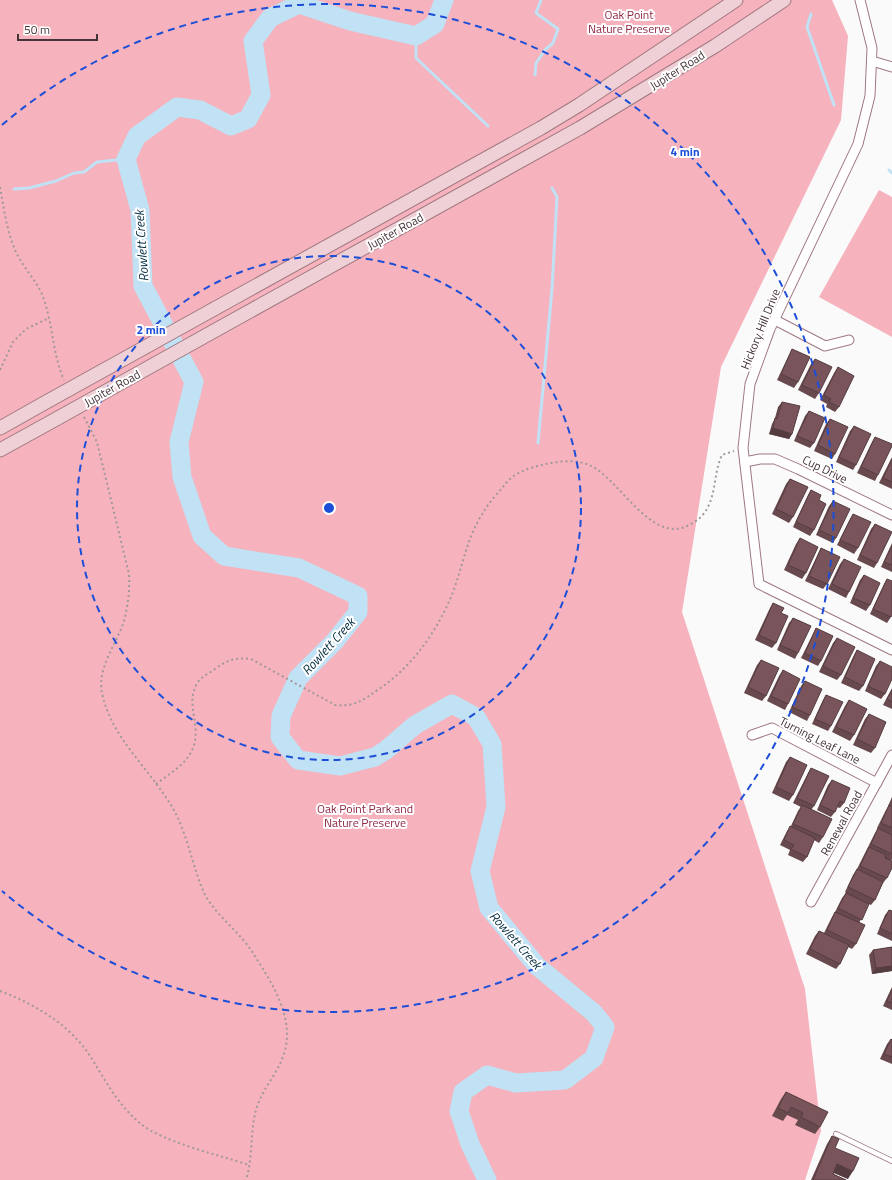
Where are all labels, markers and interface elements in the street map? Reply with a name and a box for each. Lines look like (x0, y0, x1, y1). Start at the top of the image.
park label: Oak Point Nature Preserve (588, 5, 670, 38)
scale bar (18, 16, 97, 42)
text: 50 m (24, 20, 50, 39)
street label: Jupiter Road (646, 46, 708, 94)
text: 4 min (670, 142, 700, 161)
water label: Rowlett Creek (128, 208, 153, 282)
street label: Jupiter Road (363, 208, 427, 254)
street label: Hickory Hill Drive (735, 286, 785, 372)
text: 2 min (136, 320, 166, 339)
street label: Jupiter Road (80, 365, 144, 411)
street label: Cup Drive (799, 450, 851, 488)
centre of rings (322, 501, 336, 515)
water label: Rowlett Creek (297, 611, 361, 679)
street label: Turning Leaf Lane (776, 711, 864, 769)
street label: Renewal Road (815, 787, 867, 859)
park label: Oak Point Park and Nature Preserve (317, 799, 413, 832)
water label: Rowlett Creek (485, 907, 548, 975)

